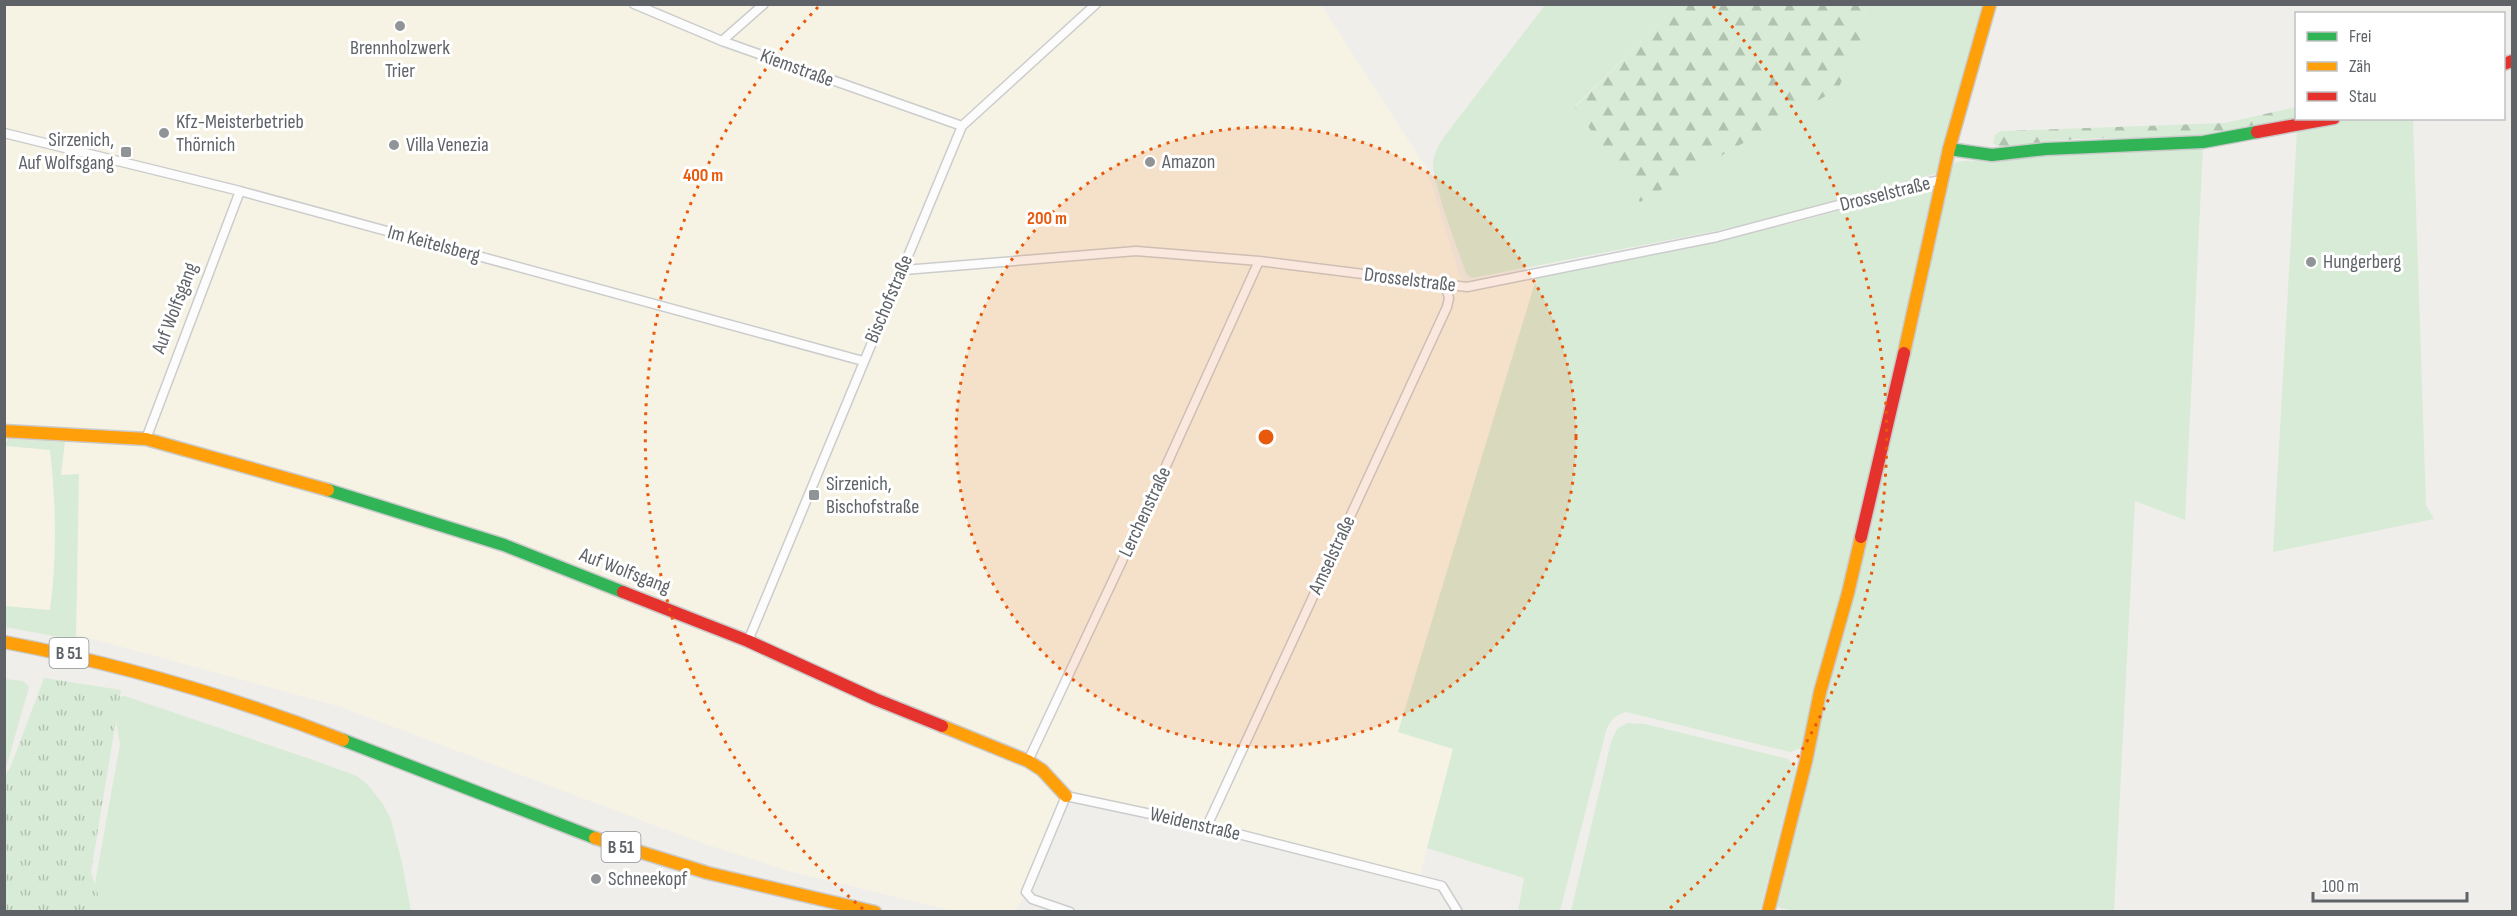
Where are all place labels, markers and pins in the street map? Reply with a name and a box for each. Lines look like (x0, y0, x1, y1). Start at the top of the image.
marker: Brennholzwerk Trier (393, 19, 407, 33)
place label: Brennholzwerk Trier (350, 36, 450, 83)
place label: Kfz-Meisterbetrieb Thörnich (176, 110, 304, 157)
marker: Kfz-Meisterbetrieb Thörnich (157, 126, 171, 140)
place label: Sirzenich, Auf Wolfsgang (18, 128, 114, 175)
place label: Villa Venezia (406, 133, 489, 157)
marker: Villa Venezia (387, 138, 401, 152)
marker: Sirzenich, Auf Wolfsgang (119, 145, 133, 159)
place label: Amazon (1161, 150, 1215, 174)
marker: Amazon (1143, 155, 1157, 169)
place label: Hungerberg (2323, 250, 2401, 274)
marker: Hungerberg (2304, 255, 2318, 269)
centre of rings (1256, 427, 1276, 447)
place label: Sirzenich, Bischofstraße (826, 472, 919, 519)
marker: Sirzenich, Bischofstraße (807, 488, 821, 502)
place label: Schneekopf (608, 867, 688, 891)
marker: Schneekopf (589, 872, 603, 886)

